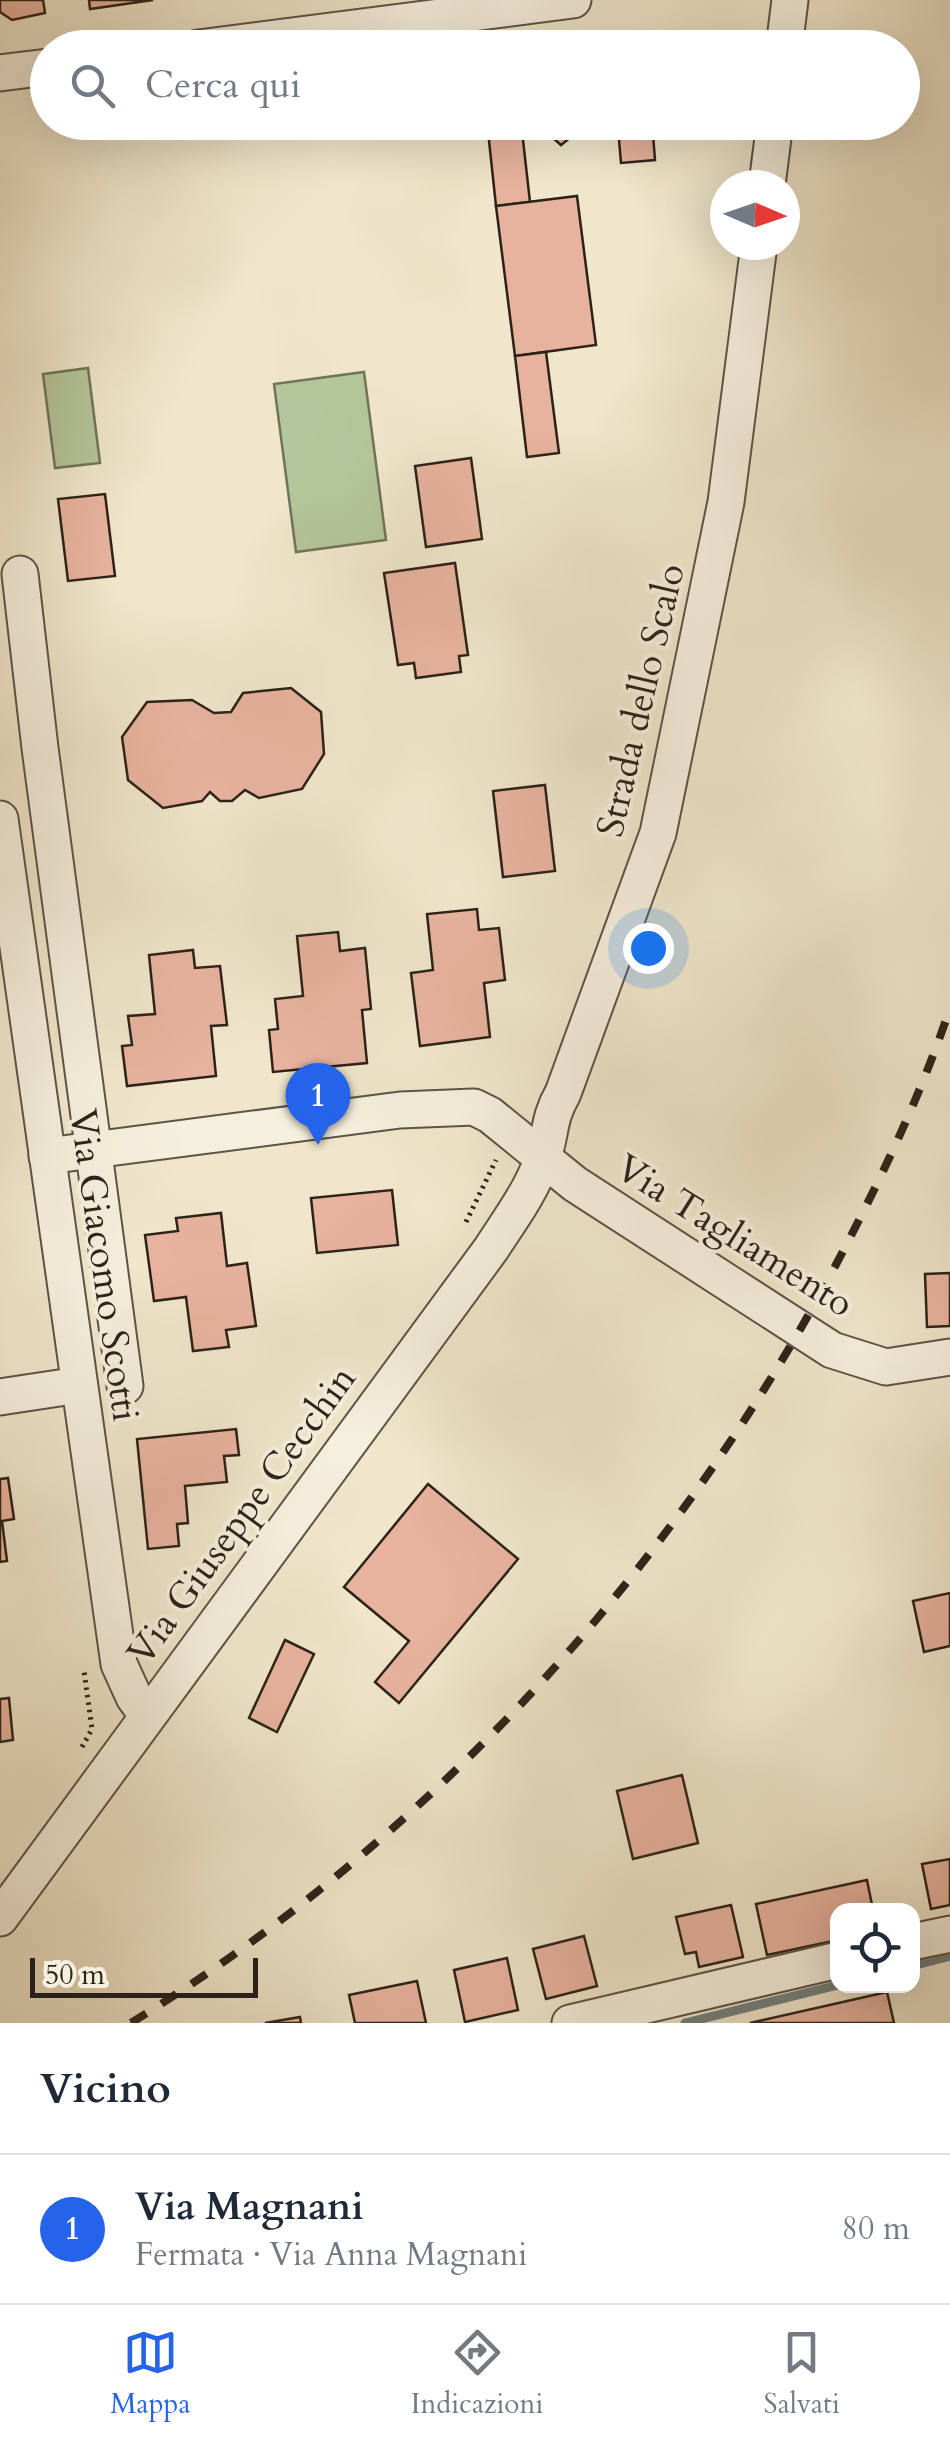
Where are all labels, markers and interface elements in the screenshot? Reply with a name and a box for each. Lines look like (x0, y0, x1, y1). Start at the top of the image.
search box (30, 30, 920, 140)
icon: search (65, 58, 120, 113)
text: Cerca qui (145, 59, 301, 111)
north arrow (710, 170, 800, 260)
street label: Strada dello Scalo (584, 559, 698, 842)
your location (623, 923, 674, 974)
pin: 1 (286, 1062, 350, 1145)
street label: Via Giacomo Scotti (56, 1106, 152, 1425)
street label: Via Tagliamento (606, 1142, 863, 1330)
street label: Via Giuseppe Cecchin (115, 1355, 369, 1676)
map controls (830, 1903, 920, 1993)
button: locate (830, 1903, 920, 1993)
scale bar (30, 1953, 258, 1998)
text: 50 m (45, 1956, 105, 1994)
text: Vicino (40, 2060, 171, 2117)
text: Via Magnani (135, 2181, 364, 2233)
text: 1 (64, 2207, 81, 2251)
text: 80 m (842, 2207, 910, 2251)
text: Fermata · Via Anna Magnani (135, 2233, 527, 2277)
tab: Mappa (110, 2325, 191, 2423)
tab: Indicazioni (411, 2325, 543, 2423)
tab: Salvati (764, 2325, 840, 2423)

